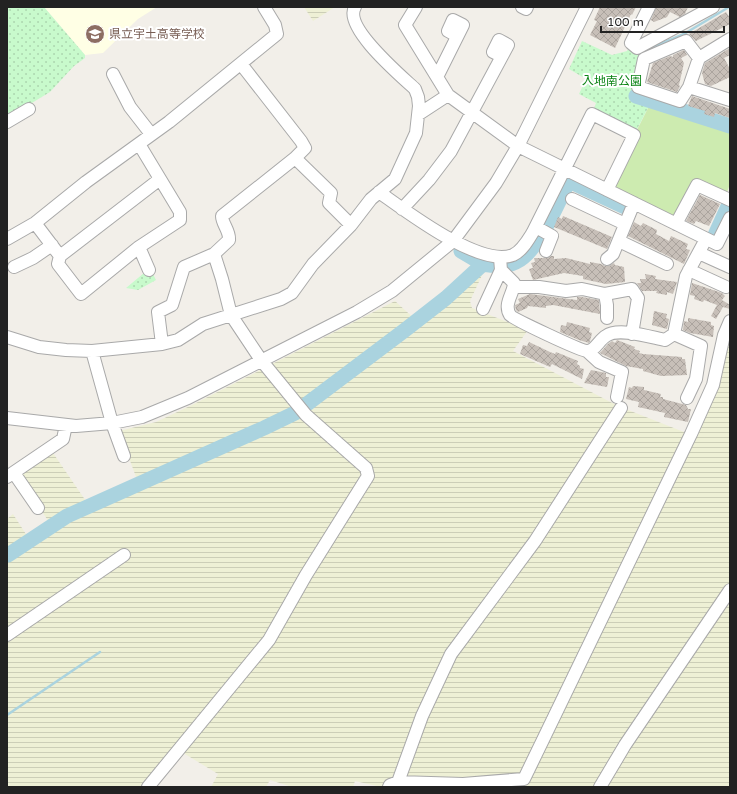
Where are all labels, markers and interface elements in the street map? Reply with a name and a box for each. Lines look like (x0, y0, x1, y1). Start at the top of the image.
scale bar (601, 8, 724, 34)
text: 100 m (607, 15, 644, 29)
school or university icon: 県立宇土高等学校 (84, 23, 106, 45)
place label: 県立宇土高等学校 (109, 27, 205, 41)
park label: 入地南公園 (582, 74, 642, 88)

